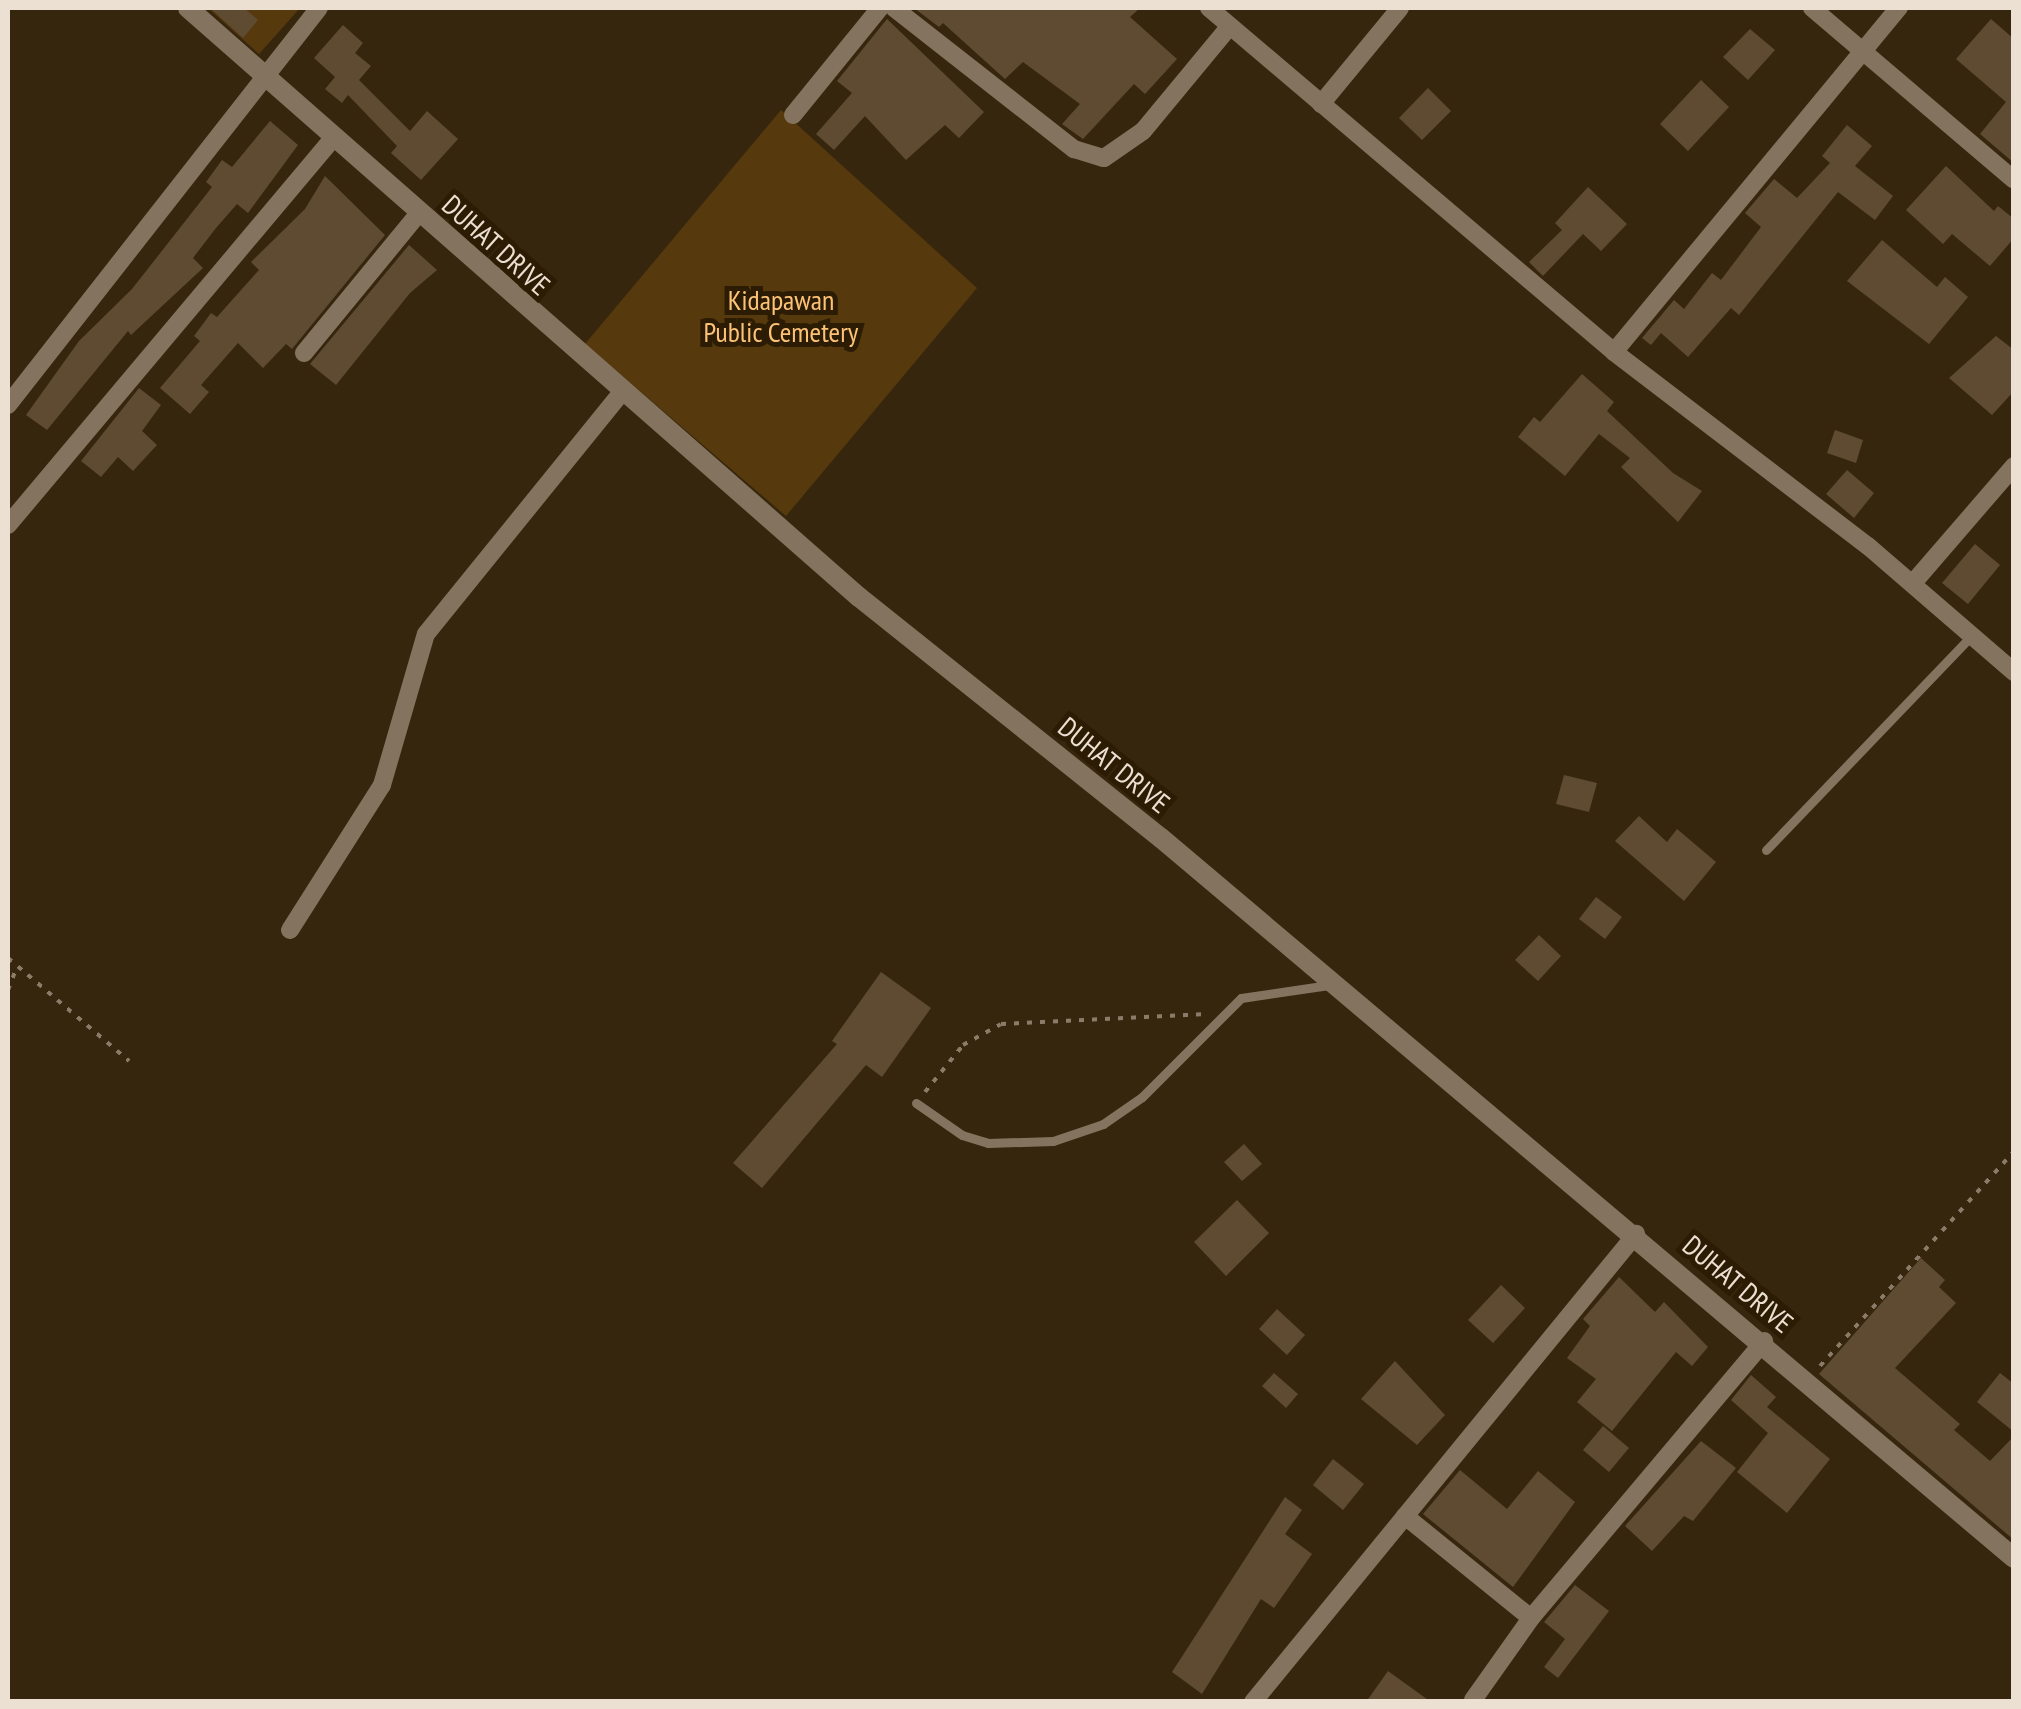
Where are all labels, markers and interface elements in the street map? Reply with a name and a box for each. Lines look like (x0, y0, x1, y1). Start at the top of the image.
street label: DUHAT DRIVE (435, 188, 557, 302)
park label: Kidapawan Public Cemetery (703, 283, 859, 349)
street label: DUHAT DRIVE (1051, 710, 1177, 820)
street label: DUHAT DRIVE (1676, 1228, 1800, 1340)

